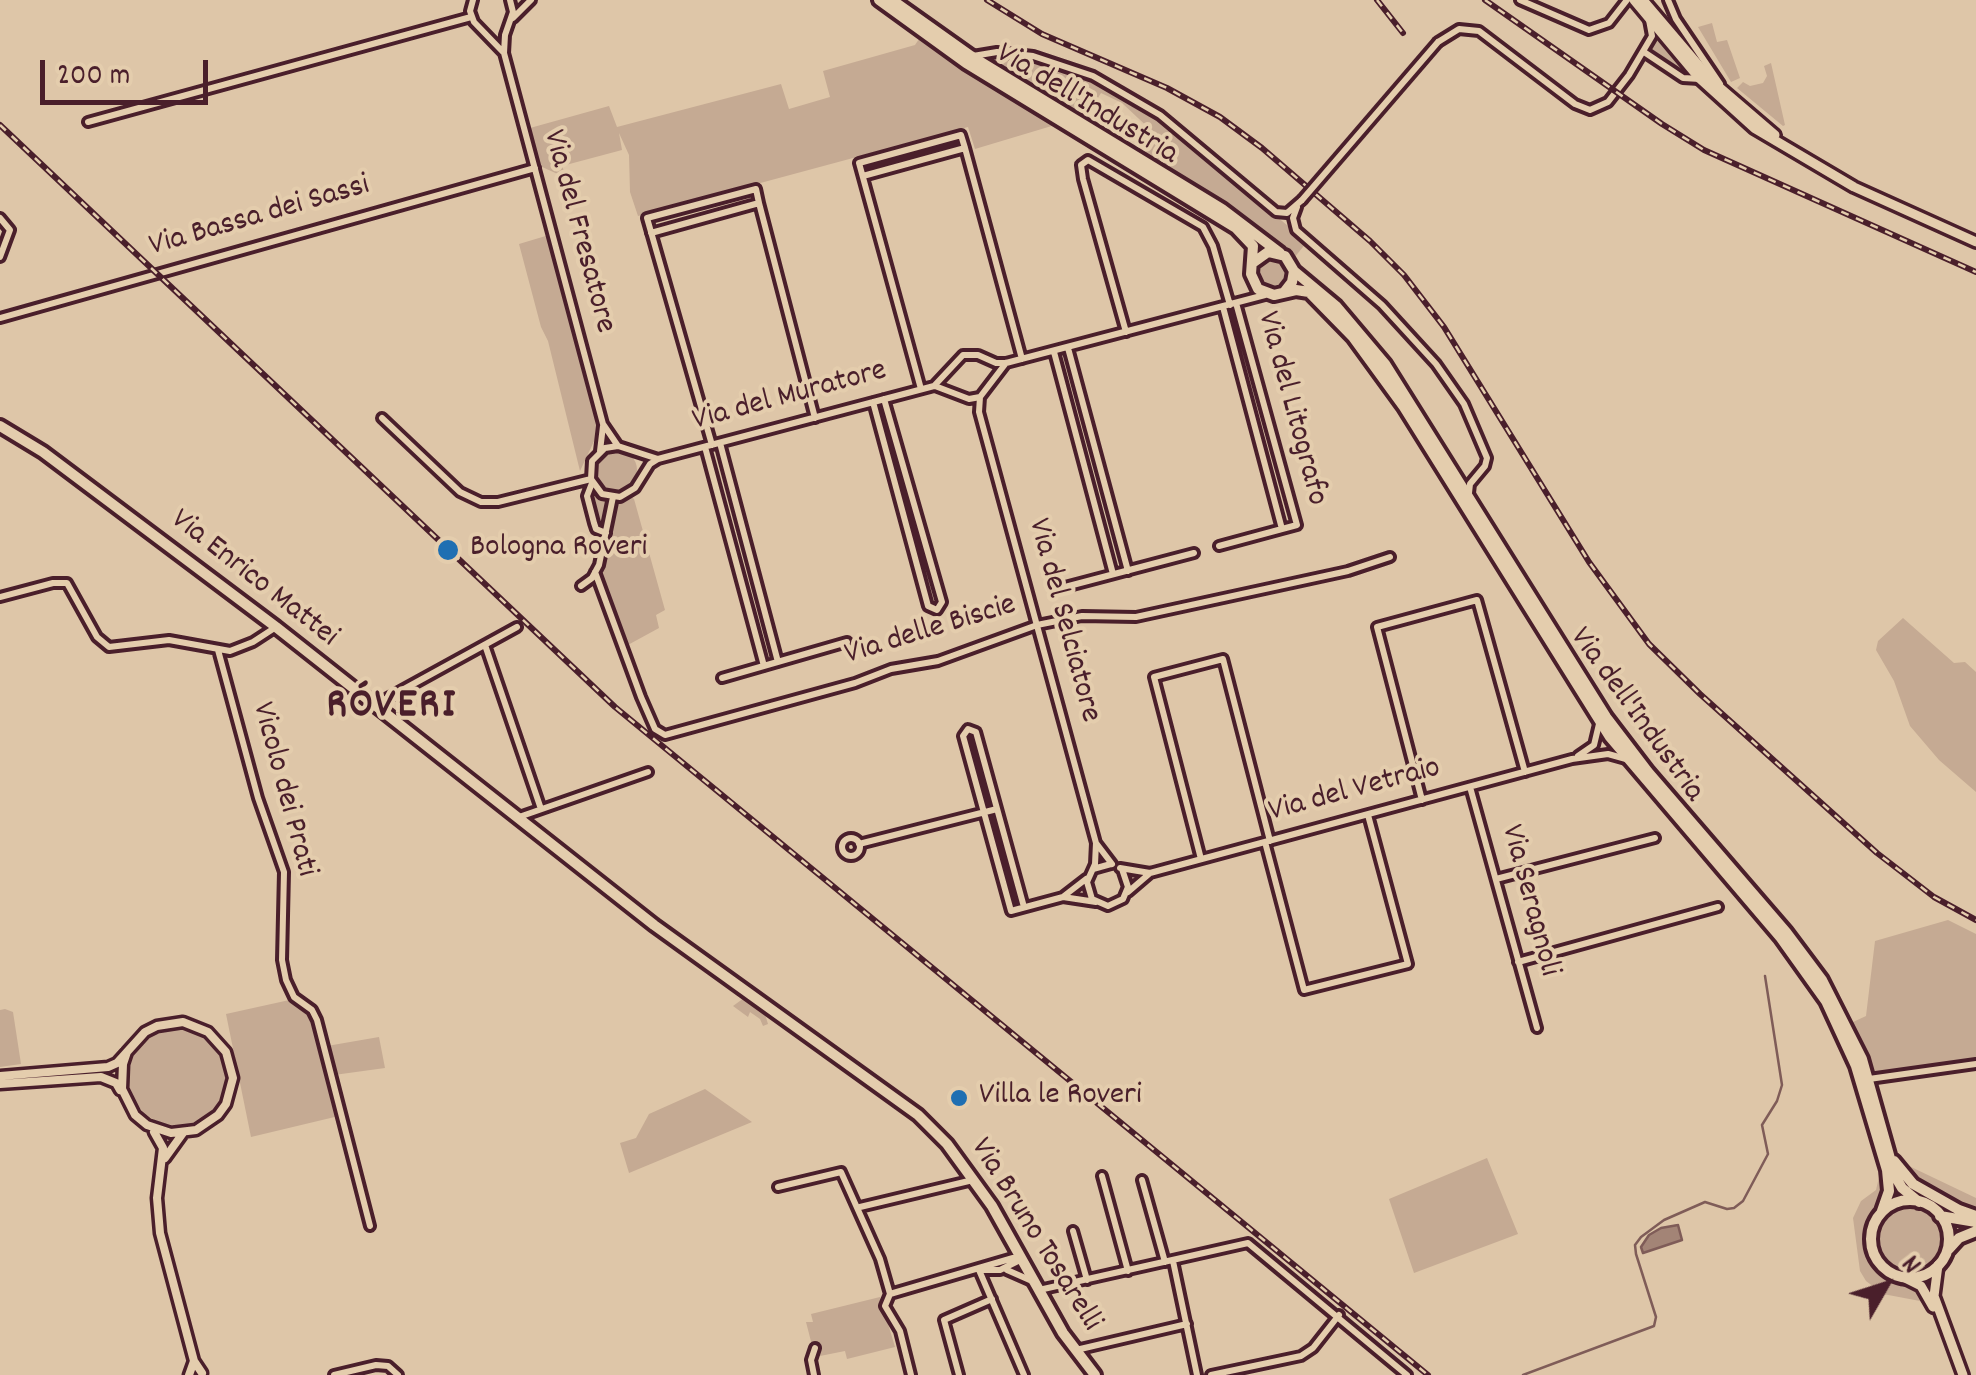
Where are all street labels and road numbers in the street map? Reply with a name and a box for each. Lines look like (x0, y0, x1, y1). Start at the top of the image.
street label: Via dell'Industria (988, 37, 1184, 175)
street label: Via del Fresatore (531, 126, 623, 338)
street label: Via Bassa dei Sassi (145, 168, 375, 268)
street label: Via del Litografo (1246, 308, 1334, 510)
street label: Via del Muratore (689, 354, 891, 442)
street label: Via Enrico Mattei (161, 503, 345, 657)
street label: Via del Selciatore (1016, 515, 1108, 727)
street label: Via delle Biscie (841, 588, 1021, 676)
street label: Via dell'Industria (1559, 621, 1711, 811)
street label: Vicolo dei Prati (240, 699, 324, 881)
street label: Via del Vetraio (1265, 751, 1445, 833)
street label: Via Seragnoli (1489, 821, 1567, 981)
street label: Via Bruno Tosarelli (959, 1132, 1109, 1340)

